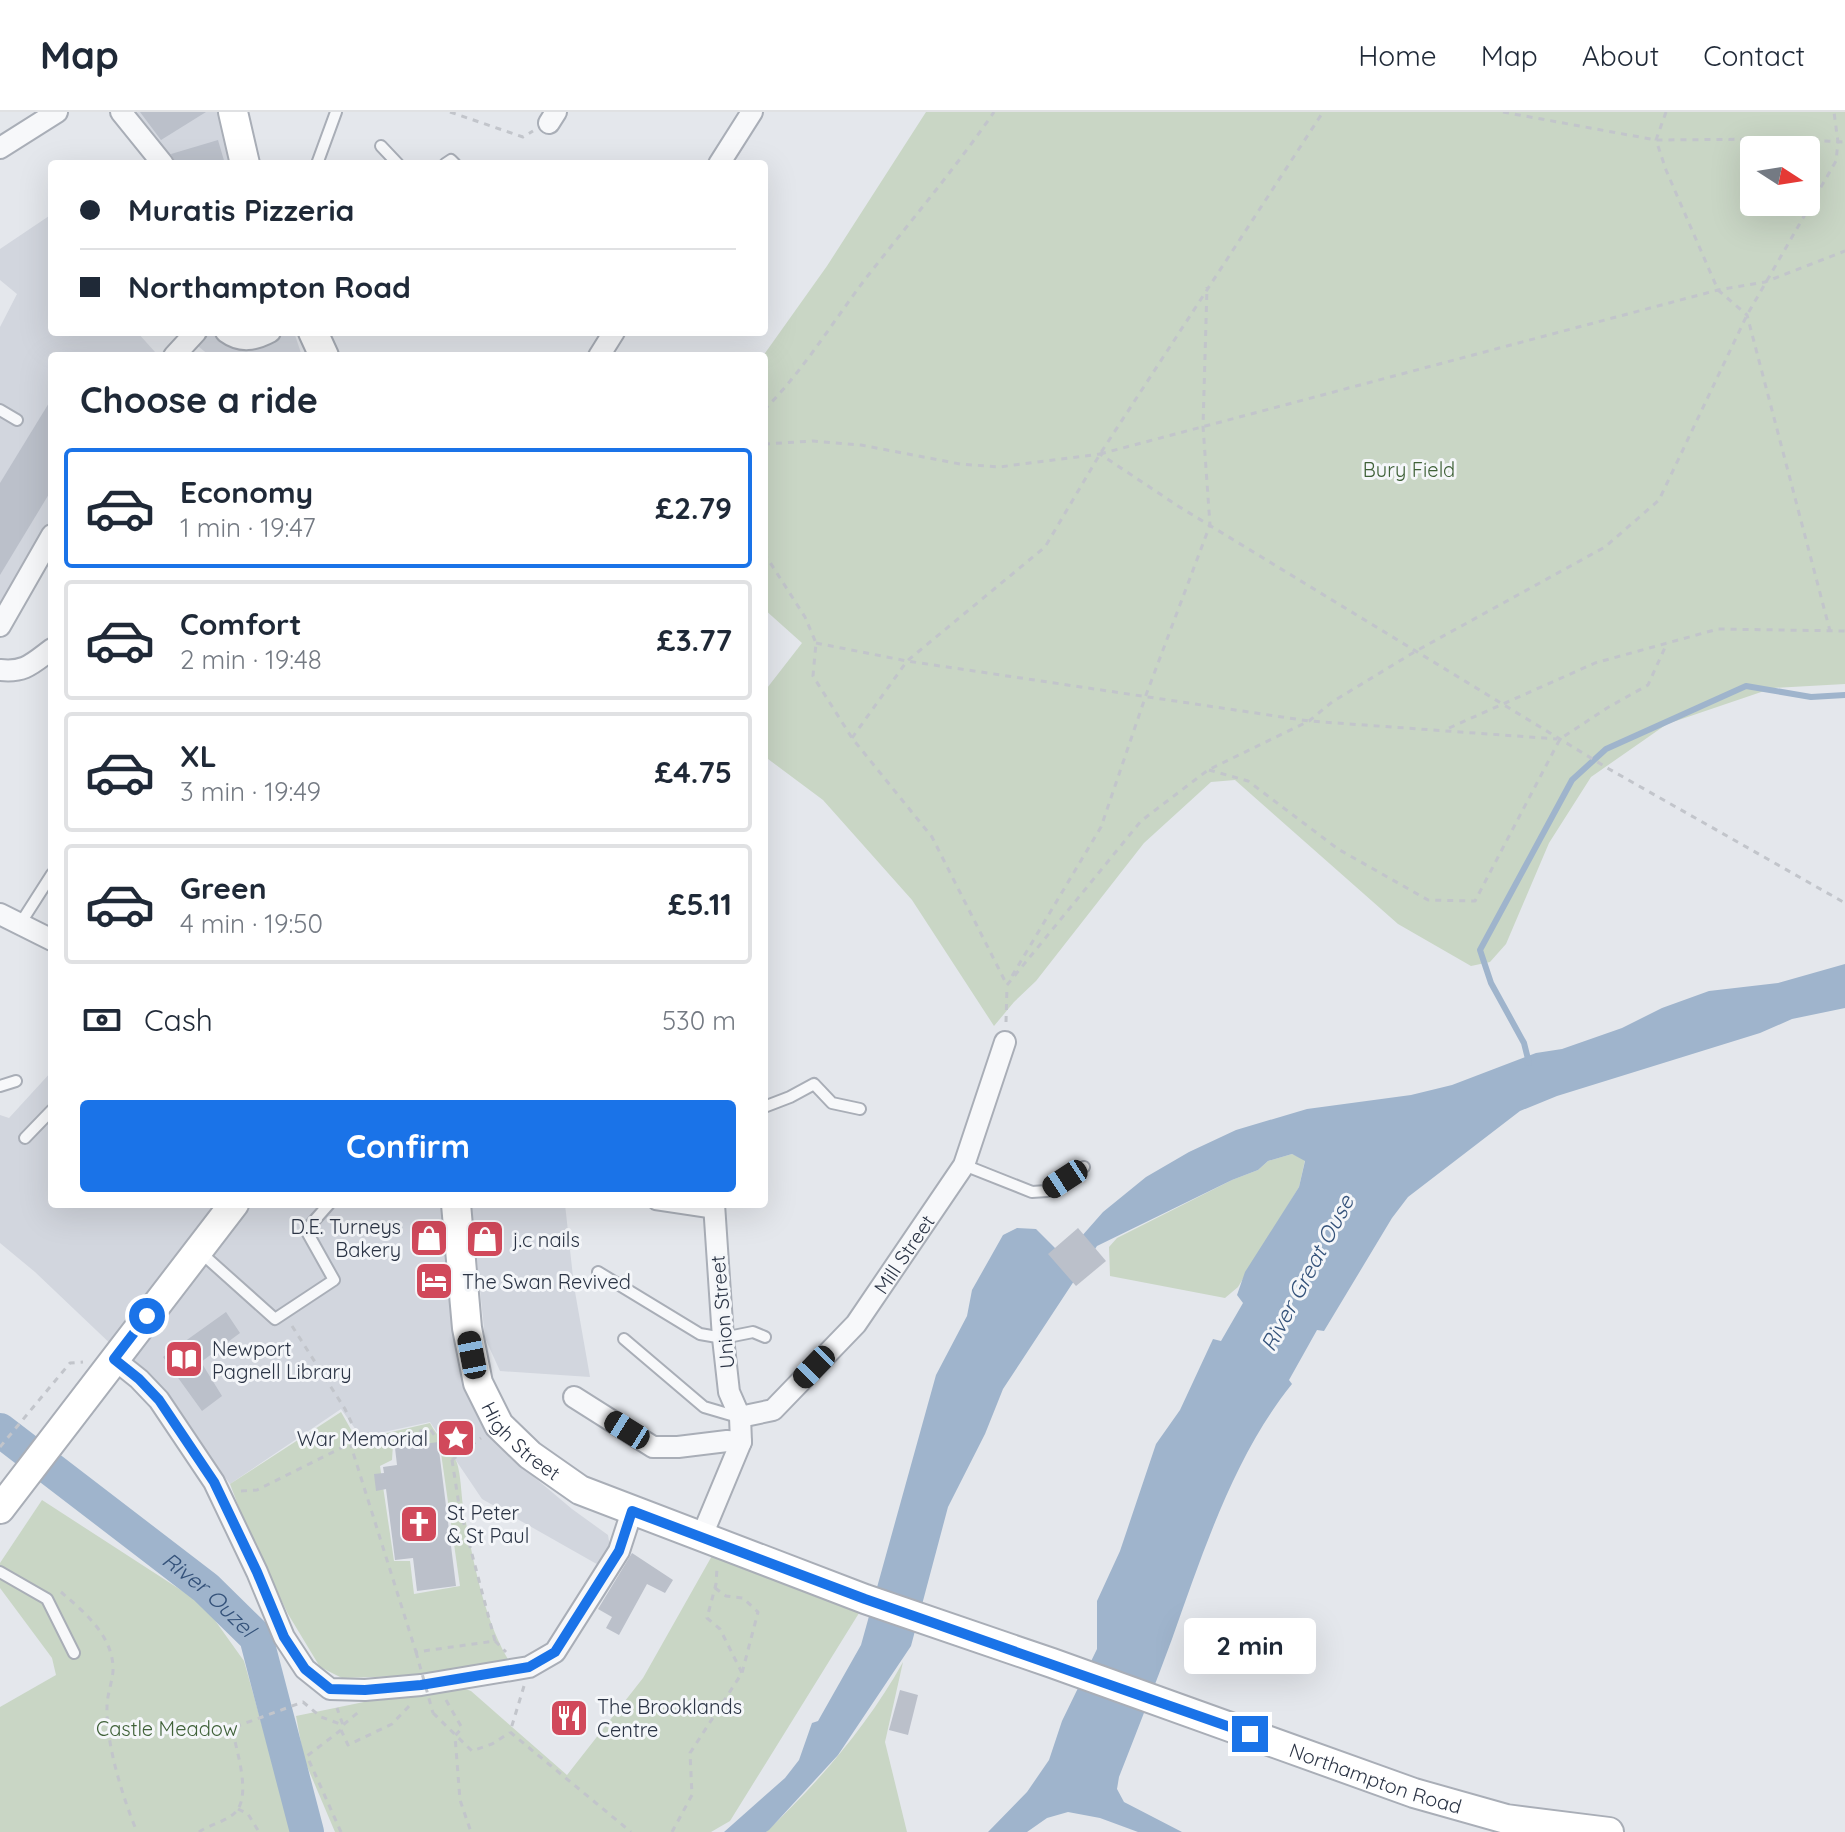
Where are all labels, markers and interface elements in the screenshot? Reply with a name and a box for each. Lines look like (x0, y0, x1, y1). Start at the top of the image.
text: Map (40, 31, 119, 79)
text: Home (1358, 38, 1437, 73)
text: Map (1481, 38, 1538, 73)
text: About (1582, 38, 1659, 73)
text: Contact (1703, 38, 1805, 73)
north arrow (1740, 136, 1820, 216)
map controls (1740, 136, 1820, 216)
text: Muratis Pizzeria (128, 191, 354, 229)
text: Northampton Road (128, 268, 411, 306)
text: Choose a ride (80, 377, 318, 422)
park label: Bury Field (1363, 457, 1455, 482)
icon: car (84, 472, 156, 544)
text: Economy (180, 473, 313, 511)
text: £2.79 (655, 489, 732, 527)
text: 1 min · 19:47 (180, 511, 316, 544)
icon: car (84, 604, 156, 676)
text: Comfort (180, 605, 301, 643)
text: £3.77 (657, 621, 732, 659)
text: 2 min · 19:48 (180, 643, 322, 676)
icon: car (84, 736, 156, 808)
text: XL (180, 737, 217, 775)
text: £4.75 (654, 753, 732, 791)
text: 3 min · 19:49 (180, 775, 321, 808)
icon: car (84, 868, 156, 940)
text: Green (180, 869, 267, 907)
text: £5.11 (668, 885, 732, 923)
text: 4 min · 19:50 (180, 907, 323, 940)
icon: cash (80, 998, 124, 1042)
text: Cash (144, 1001, 213, 1039)
text: 530 m (662, 1004, 736, 1037)
button: Confirm (80, 1100, 736, 1192)
car (1038, 1156, 1092, 1202)
water label: River Great Ouse (1254, 1189, 1361, 1356)
street label: Mill Street (868, 1209, 939, 1298)
place label: D.E. Turneys Bakery (291, 1214, 401, 1262)
shop icon: D.E. Turneys Bakery (408, 1217, 450, 1259)
shop icon: j.c nails (464, 1218, 506, 1260)
place label: j.c nails (512, 1227, 580, 1252)
street label: Union Street (705, 1254, 739, 1370)
hotel icon: The Swan Revived (413, 1260, 455, 1302)
place label: The Swan Revived (462, 1269, 631, 1294)
route start (129, 1298, 165, 1334)
car (456, 1329, 488, 1381)
place label: Newport Pagnell Library (212, 1336, 352, 1384)
library icon: Newport Pagnell Library (163, 1338, 205, 1380)
car (789, 1341, 839, 1393)
street label: High Street (477, 1397, 566, 1485)
car (600, 1407, 654, 1453)
place icon: War Memorial (435, 1417, 477, 1459)
place label: War Memorial (297, 1426, 428, 1451)
place label: St Peter & St Paul (447, 1500, 529, 1548)
church icon: St Peter & St Paul (398, 1503, 440, 1545)
water label: River Ouzel (157, 1546, 264, 1645)
callout: 2 min (1184, 1618, 1316, 1674)
text: 2 min (1216, 1629, 1284, 1662)
place label: The Brooklands Centre (597, 1694, 742, 1742)
restaurant icon: The Brooklands Centre (548, 1697, 590, 1739)
park label: Castle Meadow (96, 1716, 238, 1741)
route end (1232, 1716, 1268, 1752)
street label: Northampton Road (1286, 1737, 1465, 1818)

